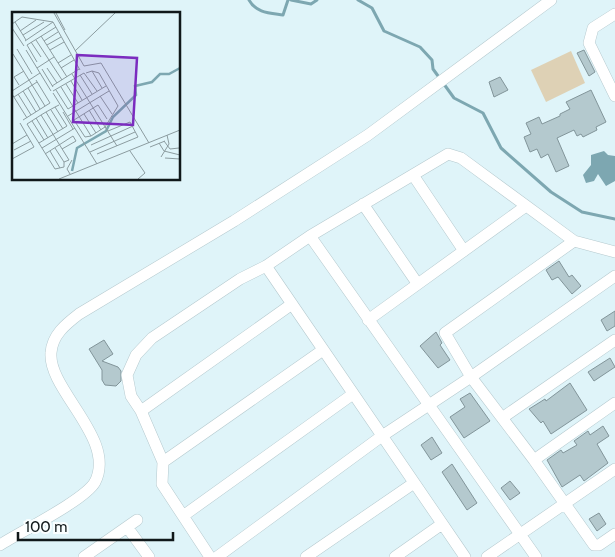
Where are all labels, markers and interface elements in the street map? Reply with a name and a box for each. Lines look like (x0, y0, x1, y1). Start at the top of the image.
inset map (12, 12, 180, 180)
scale bar (18, 510, 172, 542)
text: 100 m (25, 518, 67, 536)

